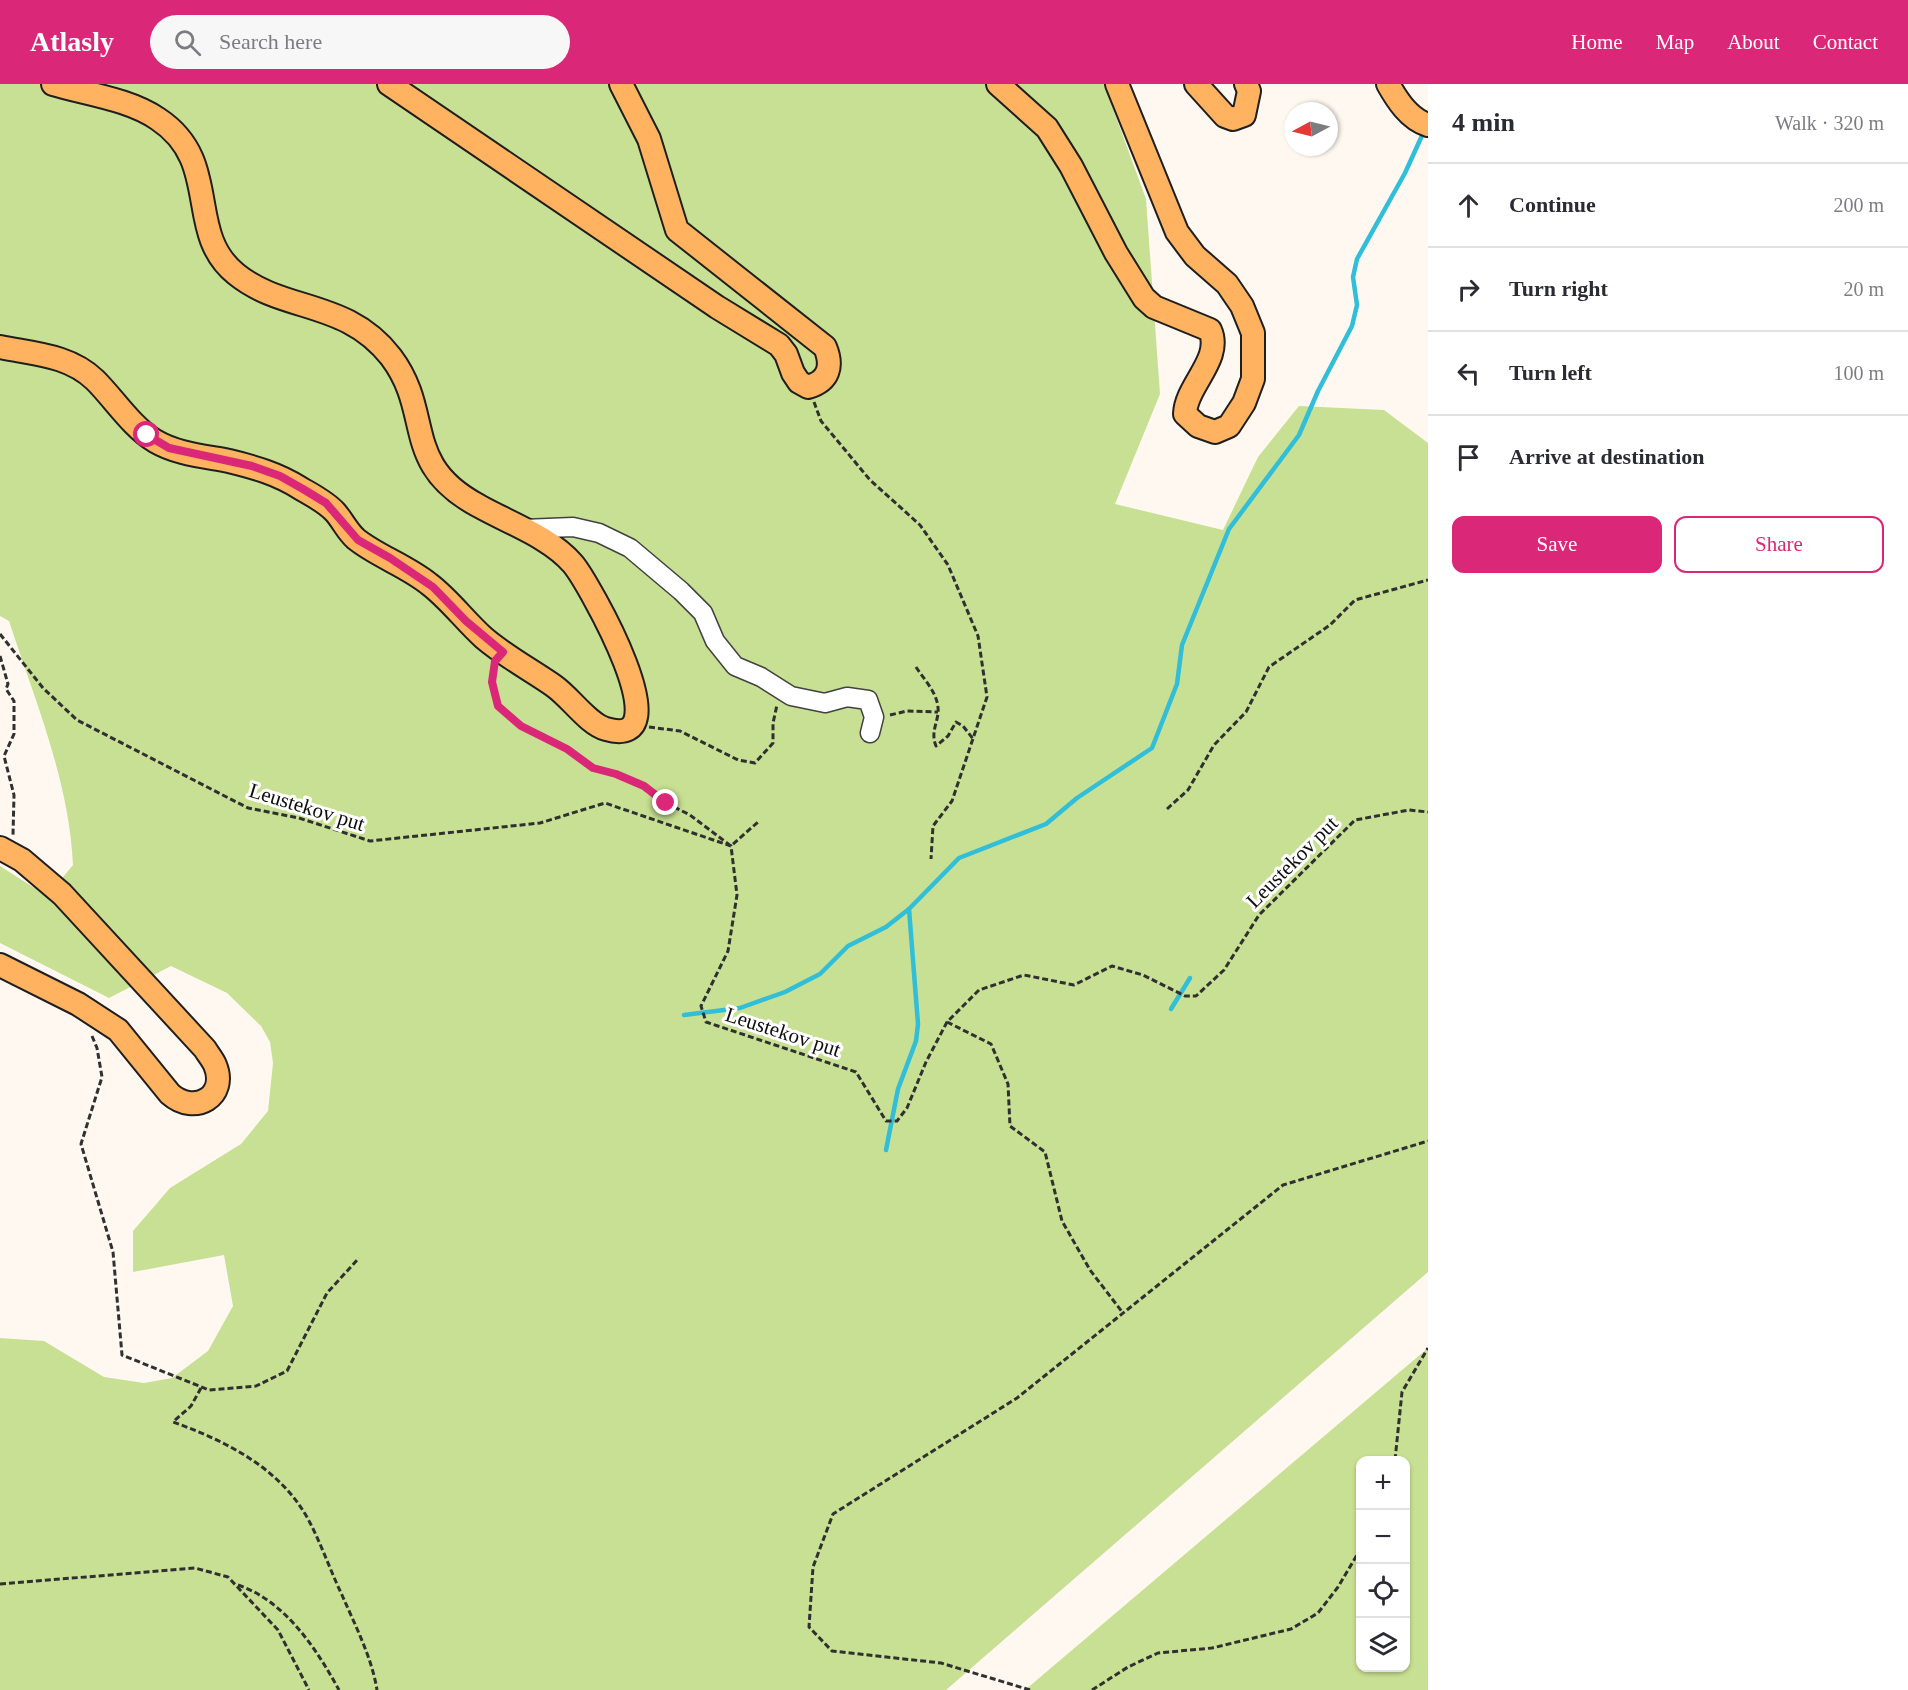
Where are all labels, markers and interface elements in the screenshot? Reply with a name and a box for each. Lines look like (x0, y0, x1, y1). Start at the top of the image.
search box (150, 15, 570, 69)
text: Atlasly (30, 26, 114, 57)
icon: search (171, 26, 204, 59)
text: Search here (219, 29, 322, 54)
text: Home (1571, 30, 1623, 54)
text: Map (1656, 30, 1694, 54)
text: About (1727, 30, 1780, 54)
text: Contact (1813, 30, 1878, 54)
north arrow (1284, 102, 1338, 156)
text: 4 min (1452, 108, 1515, 137)
text: Walk · 320 m (1775, 112, 1884, 134)
icon: ahead (1452, 189, 1485, 222)
text: Continue (1509, 192, 1596, 217)
text: 200 m (1833, 194, 1884, 216)
icon: right (1452, 273, 1485, 306)
text: Turn right (1509, 276, 1608, 301)
text: 20 m (1843, 278, 1884, 300)
icon: left (1452, 357, 1485, 390)
text: Turn left (1509, 360, 1592, 385)
text: 100 m (1833, 362, 1884, 384)
route start (133, 421, 159, 447)
icon: arrive (1452, 441, 1485, 474)
text: Arrive at destination (1509, 444, 1705, 469)
button: Save (1452, 516, 1662, 573)
button: Share (1674, 516, 1884, 573)
street label: Leustekov put (246, 778, 368, 836)
route end (652, 789, 678, 815)
street label: Leustekov put (1241, 811, 1343, 913)
street label: Leustekov put (722, 1002, 844, 1062)
map controls (1356, 1456, 1410, 1672)
button: + (1356, 1456, 1410, 1510)
button: − (1356, 1510, 1410, 1564)
button: locate (1356, 1564, 1410, 1618)
button: layers (1356, 1618, 1410, 1672)

